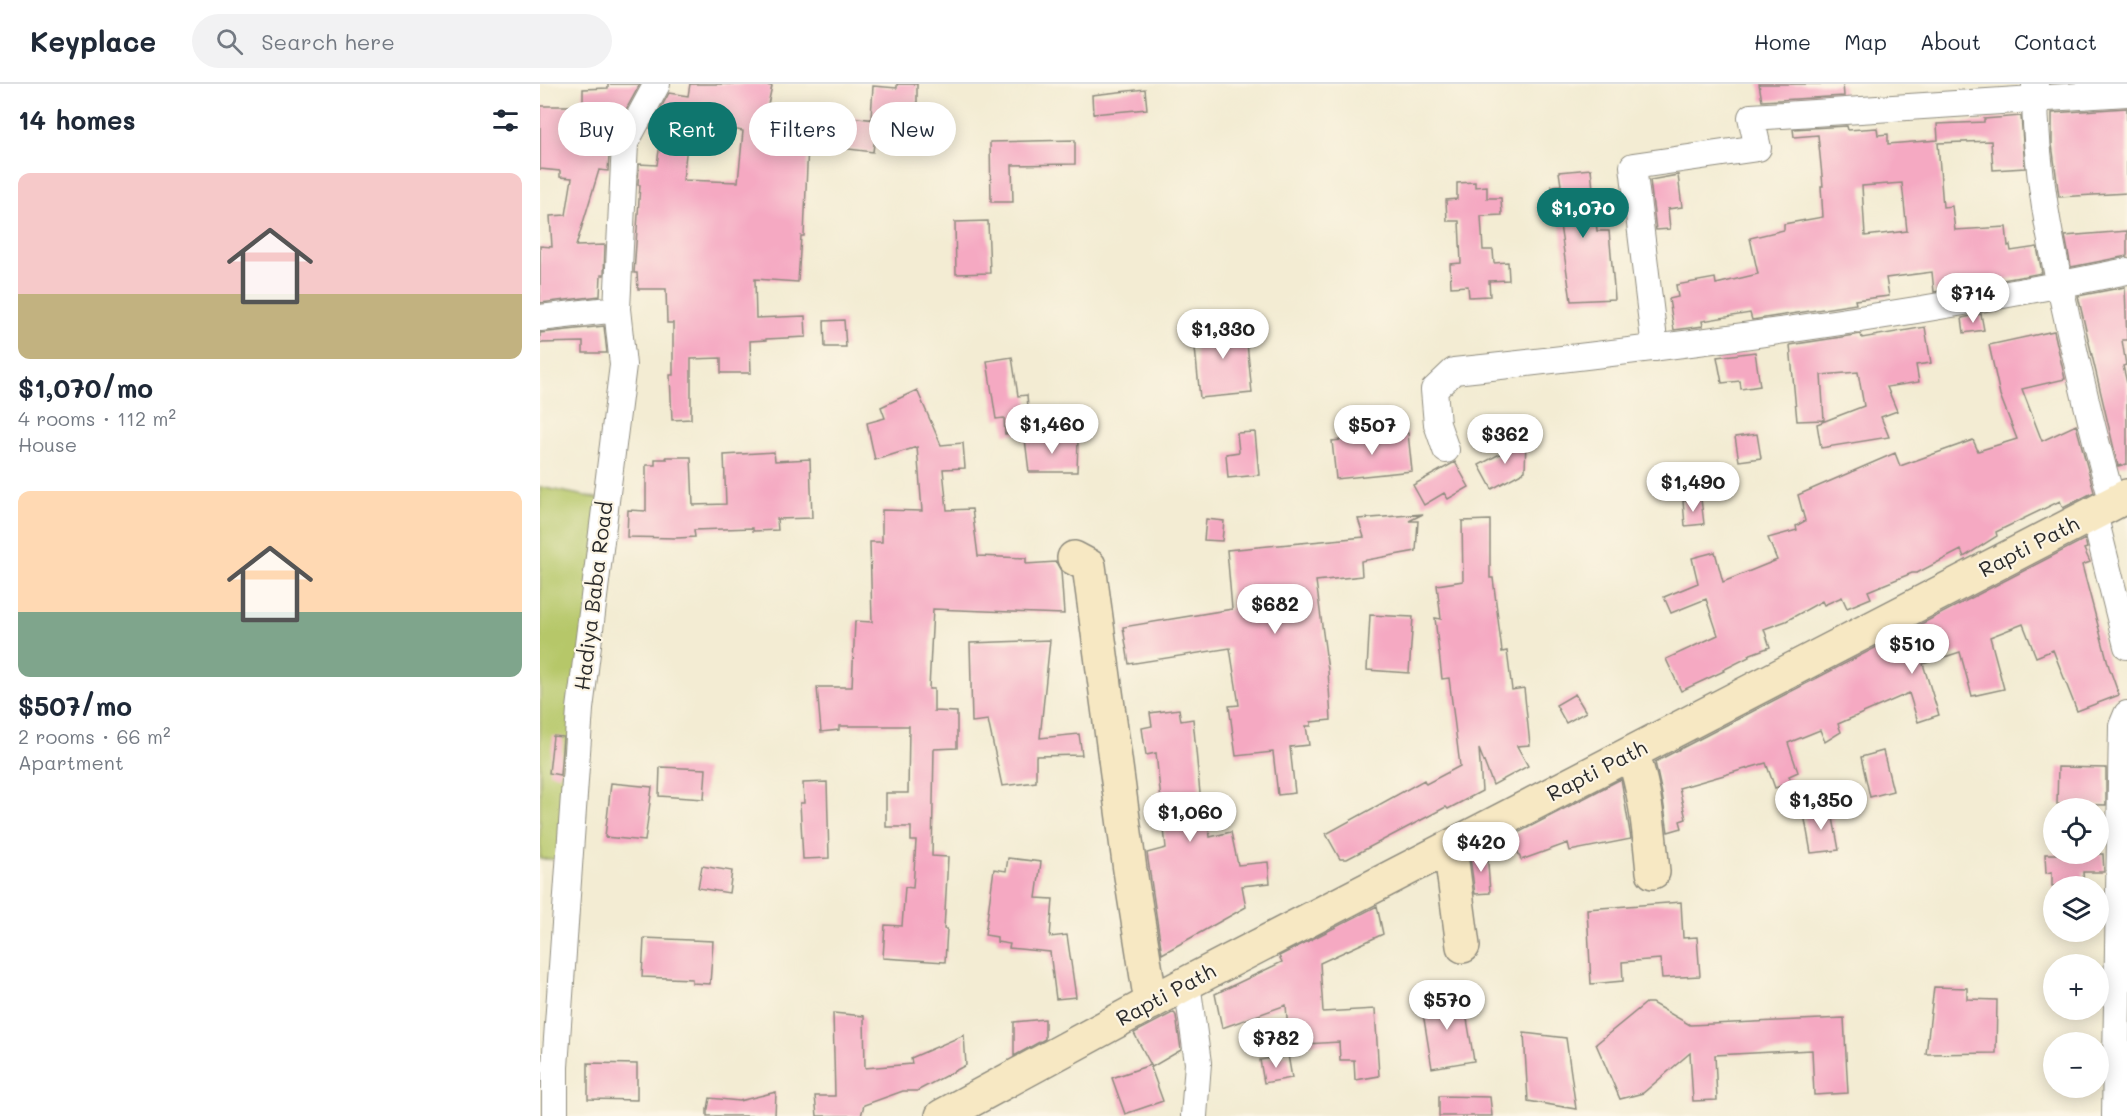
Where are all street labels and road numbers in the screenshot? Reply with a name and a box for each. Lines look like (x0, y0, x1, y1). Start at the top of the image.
street label: Hadiya Baba Road (568, 500, 617, 692)
street label: Rapti Path (1974, 509, 2083, 582)
street label: Rapti Path (1542, 733, 1651, 806)
street label: Rapti Path (1111, 956, 1220, 1031)

